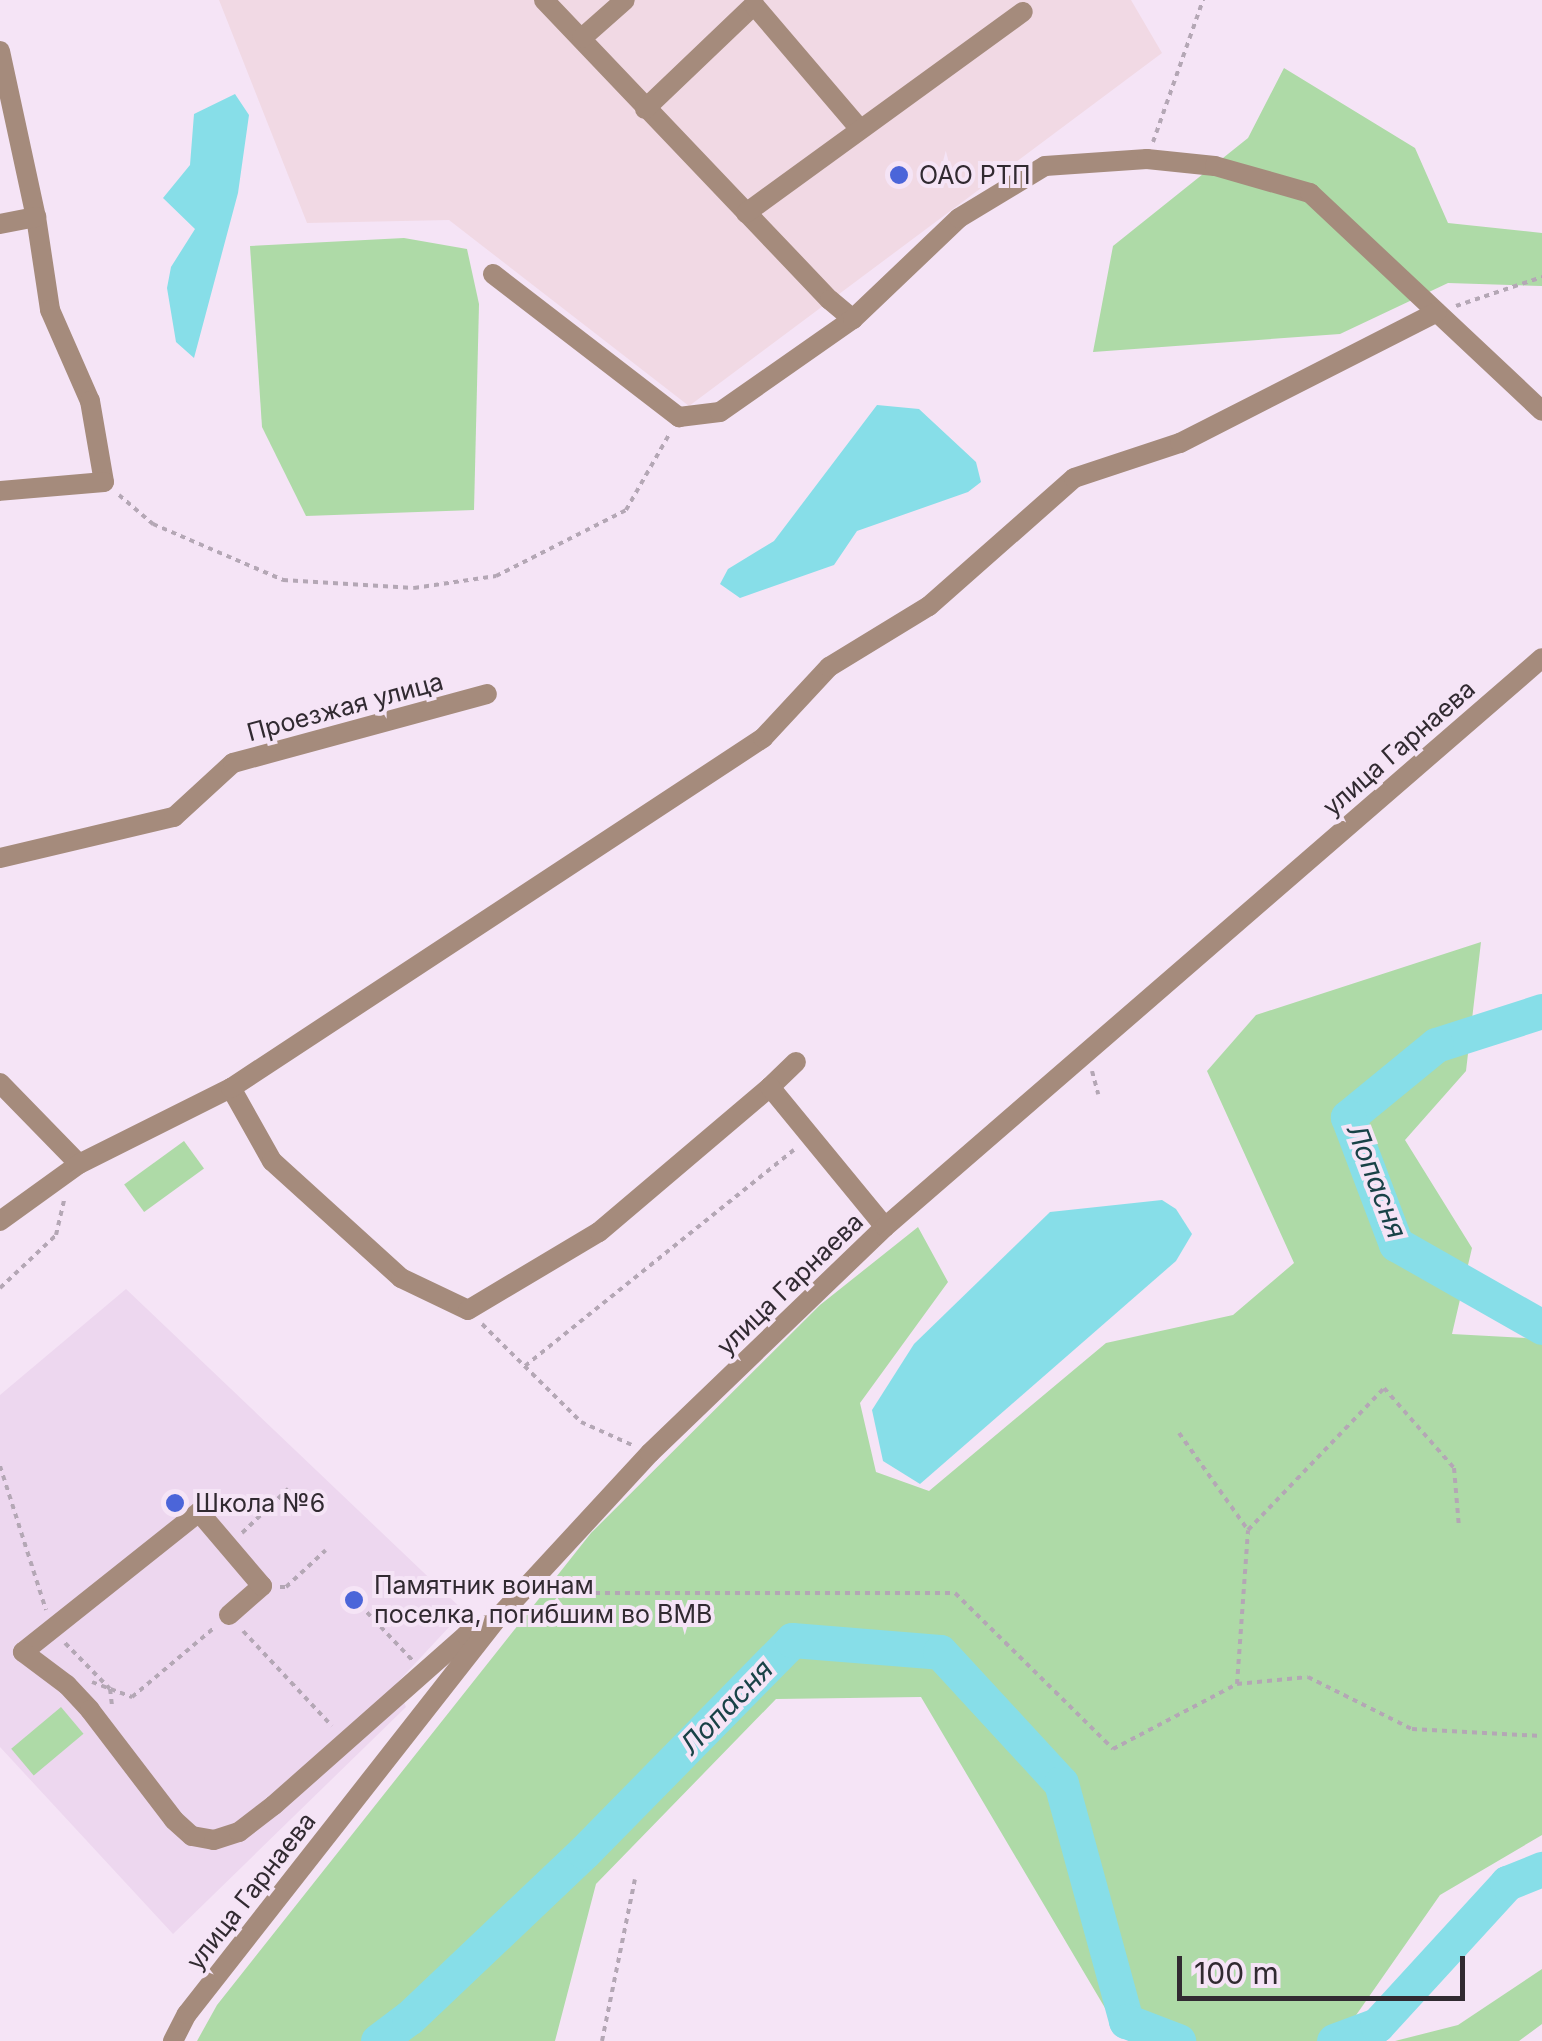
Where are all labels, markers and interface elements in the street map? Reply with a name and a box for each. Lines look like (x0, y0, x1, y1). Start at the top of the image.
place label: ОАО РТП (919, 160, 1030, 190)
marker: ОАО РТП (888, 164, 910, 186)
street label: Проезжая улица (244, 666, 446, 748)
street label: улица Гарнаева (1317, 674, 1481, 822)
water label: Лопасня (1340, 1119, 1414, 1243)
street label: улица Гарнаева (711, 1207, 869, 1361)
place label: Школа №6 (195, 1488, 325, 1518)
marker: Школа №6 (164, 1492, 186, 1514)
place label: Памятник воинам поселка, погибшим во ВМВ (374, 1571, 712, 1630)
marker: Памятник воинам поселка, погибшим во ВМВ (343, 1589, 365, 1611)
water label: Лопасня (672, 1652, 780, 1762)
street label: улица Гарнаева (180, 1806, 322, 1976)
scale bar (1182, 1936, 1470, 1998)
text: 100 m (1194, 1955, 1279, 1991)

